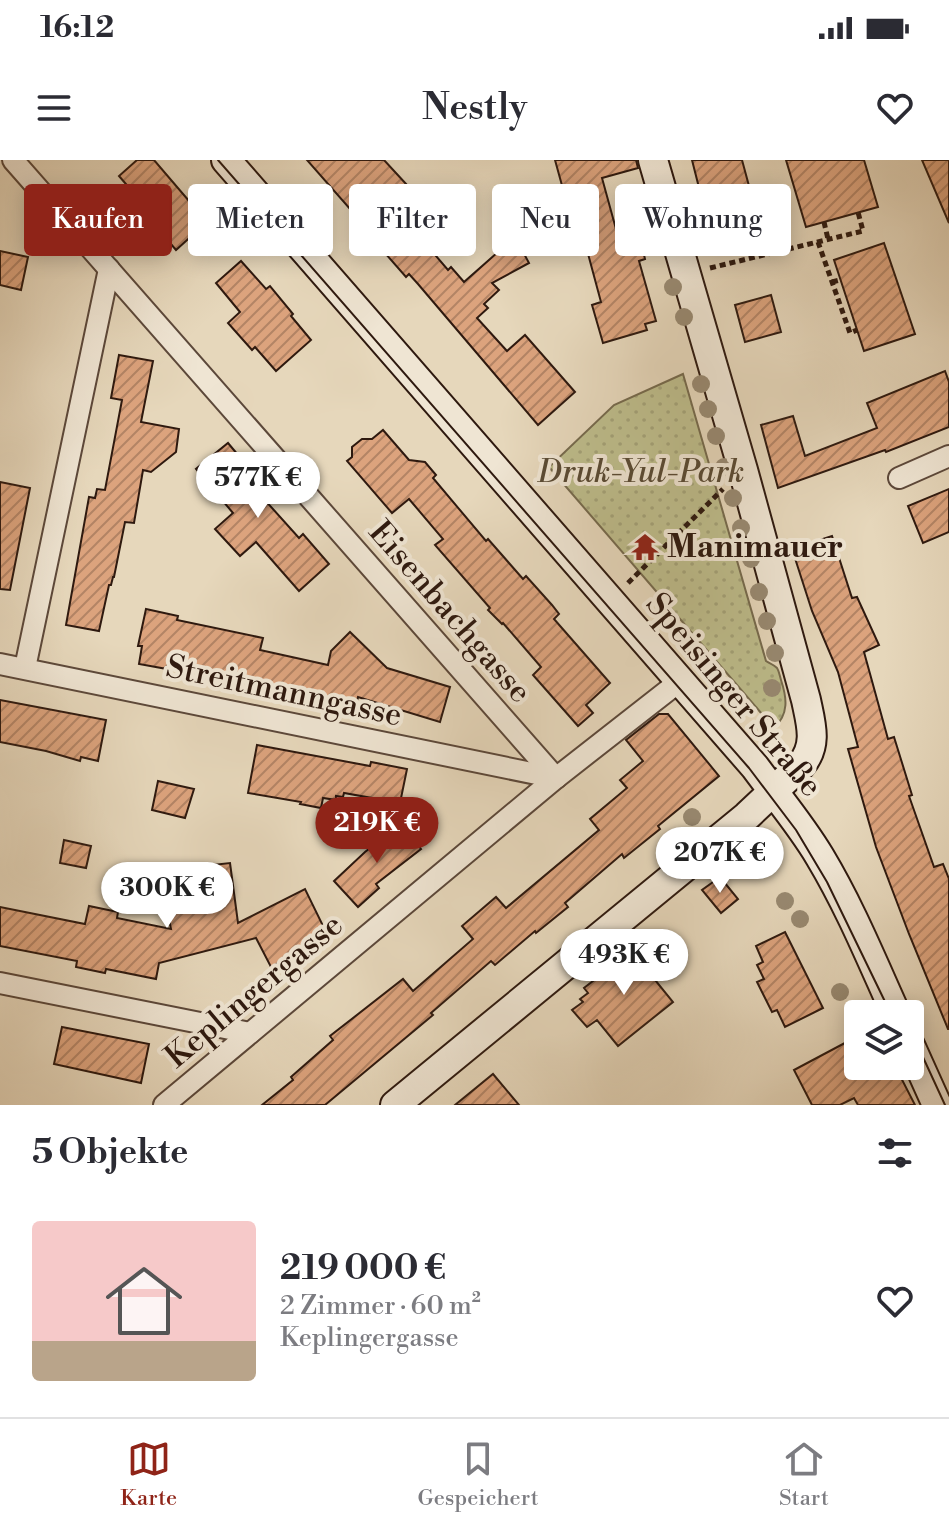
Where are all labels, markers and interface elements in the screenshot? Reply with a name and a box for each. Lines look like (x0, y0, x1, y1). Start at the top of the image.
text: 16:12 (40, 9, 114, 47)
icon: menu (32, 86, 76, 130)
text: Nestly (422, 86, 527, 131)
icon: heart (873, 86, 917, 130)
chip: Kaufen (24, 184, 172, 256)
chip: Mieten (188, 184, 333, 256)
chip: Filter (349, 184, 476, 256)
chip: Neu (492, 184, 599, 256)
chip: Wohnung (615, 184, 791, 256)
pin: 577K € (193, 452, 323, 520)
park label: Druk-Yul-Park (536, 452, 745, 492)
text: 577K € (214, 462, 302, 494)
street label: Eisenbachgasse (360, 513, 540, 711)
place label: Manimauer (667, 527, 843, 567)
temple icon: Manimauer (630, 532, 660, 562)
street label: Speisinger Straße (637, 585, 831, 805)
street label: Streitmanngasse (162, 646, 406, 736)
pin: 219K € (312, 797, 442, 865)
text: 219K € (333, 807, 421, 839)
pin: 207K € (655, 827, 785, 895)
text: 207K € (674, 837, 766, 869)
pin: 300K € (102, 862, 232, 930)
text: 300K € (119, 872, 215, 904)
street label: Keplingergasse (157, 905, 351, 1077)
pin: 493K € (559, 929, 689, 997)
text: 493K € (578, 939, 670, 971)
map controls (844, 1000, 924, 1080)
button: layers (844, 1000, 924, 1080)
icon: filters (873, 1131, 917, 1175)
text: 5 Objekte (32, 1132, 188, 1174)
text: 219 000 € (280, 1248, 446, 1290)
icon: home (96, 1253, 192, 1349)
icon: heart (873, 1279, 917, 1323)
text: 2 Zimmer · 60 m² (280, 1290, 481, 1322)
text: Keplingergasse (280, 1322, 459, 1354)
tab: Karte (120, 1437, 177, 1512)
tab: Gespeichert (417, 1437, 539, 1512)
tab: Start (779, 1437, 829, 1512)

